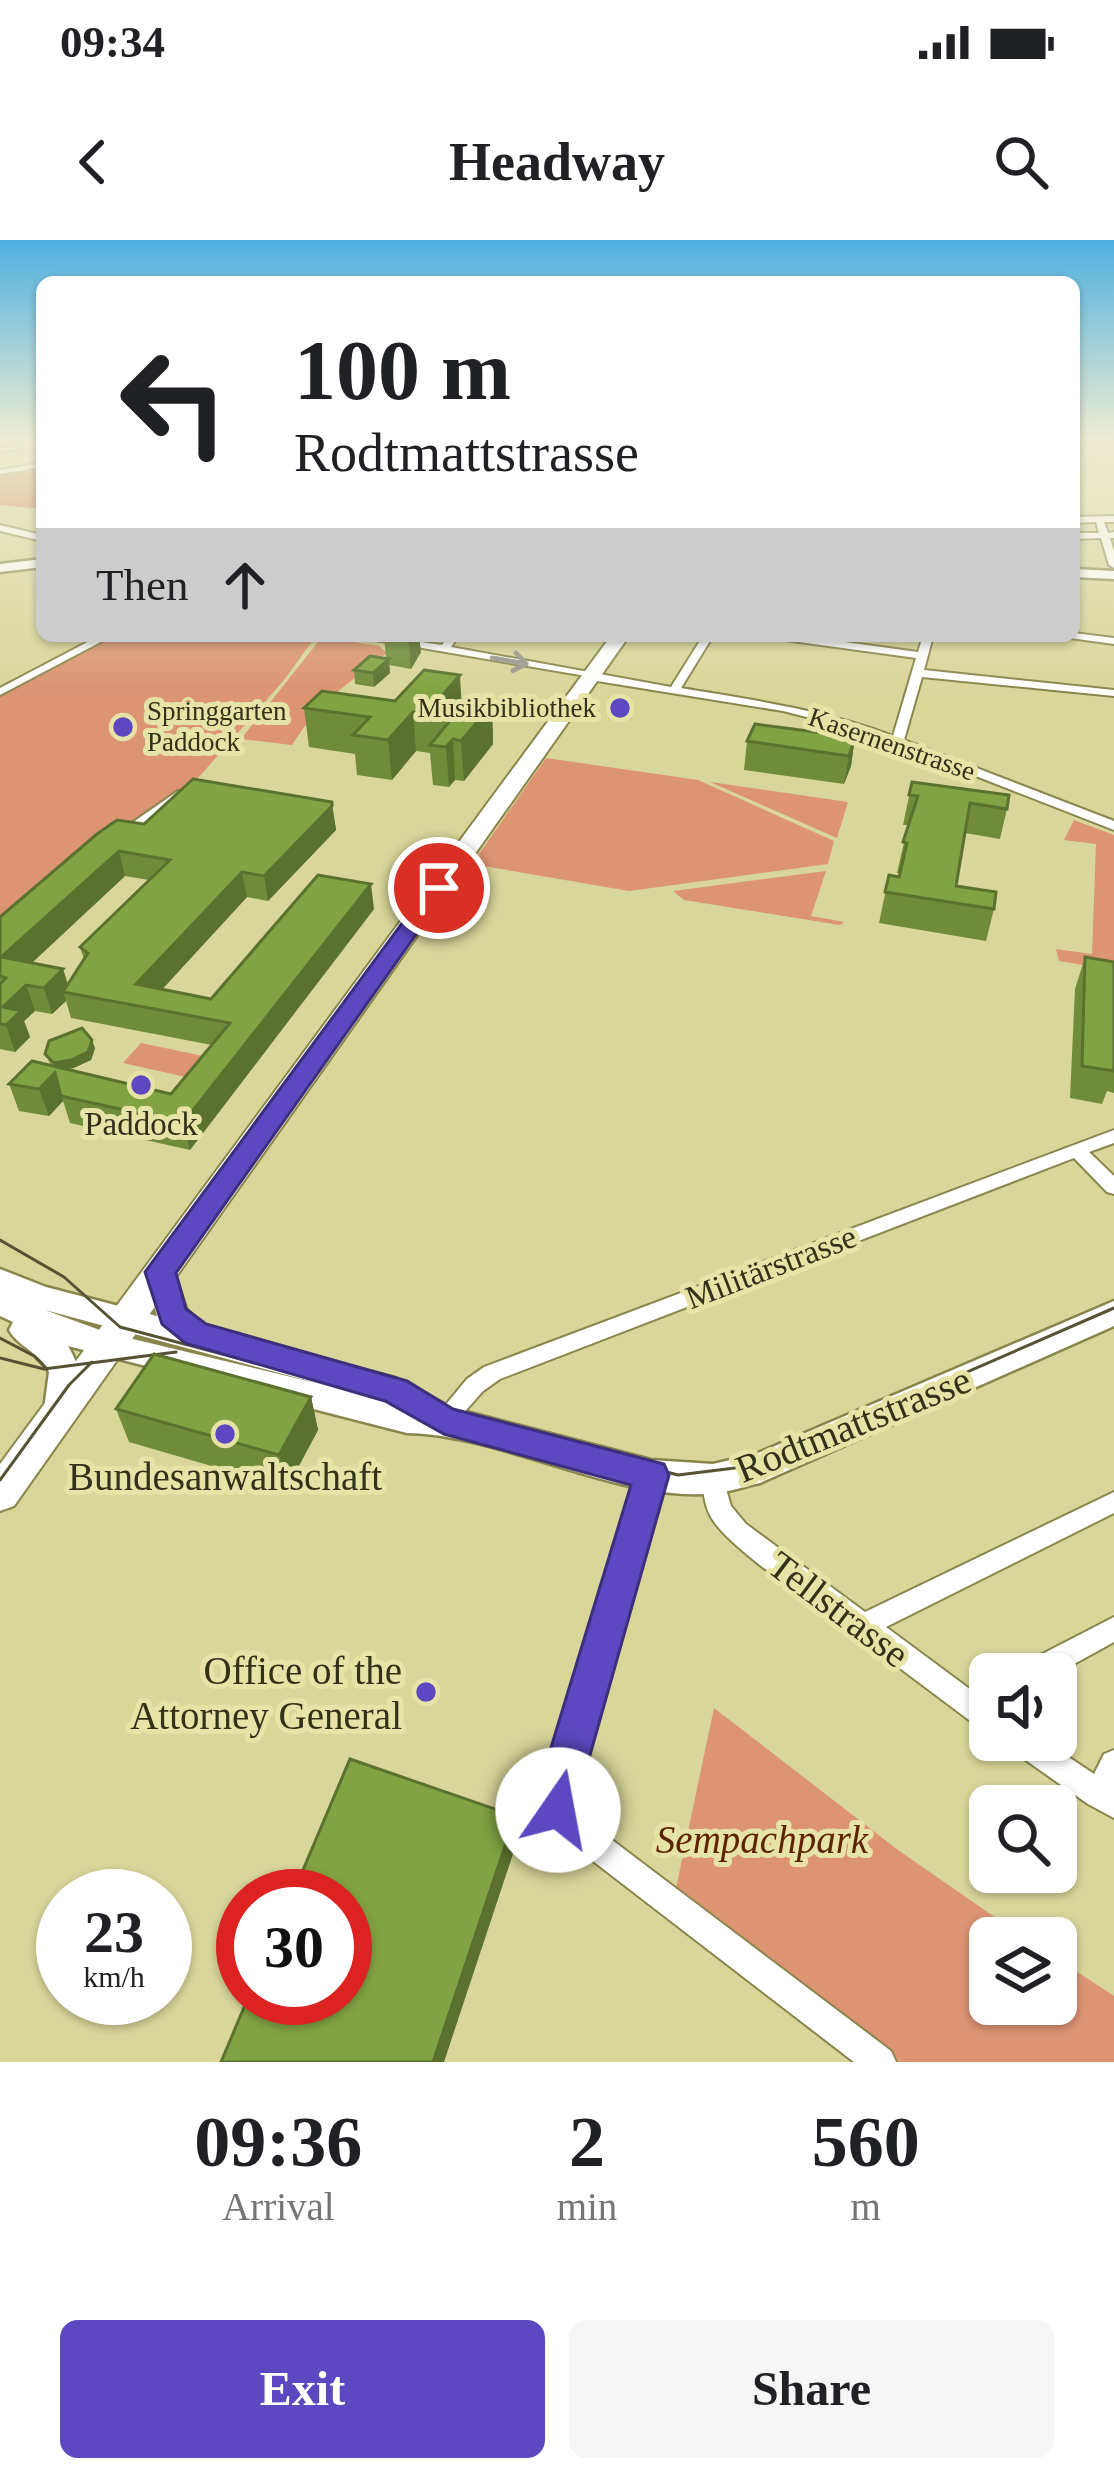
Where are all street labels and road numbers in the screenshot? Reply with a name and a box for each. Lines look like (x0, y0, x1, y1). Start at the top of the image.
street label: Kasernenstrasse (805, 702, 979, 787)
street label: Militärstrasse (681, 1218, 861, 1316)
street label: Rodtmattstrasse (729, 1357, 977, 1491)
street label: Tellstrasse (761, 1542, 917, 1676)

